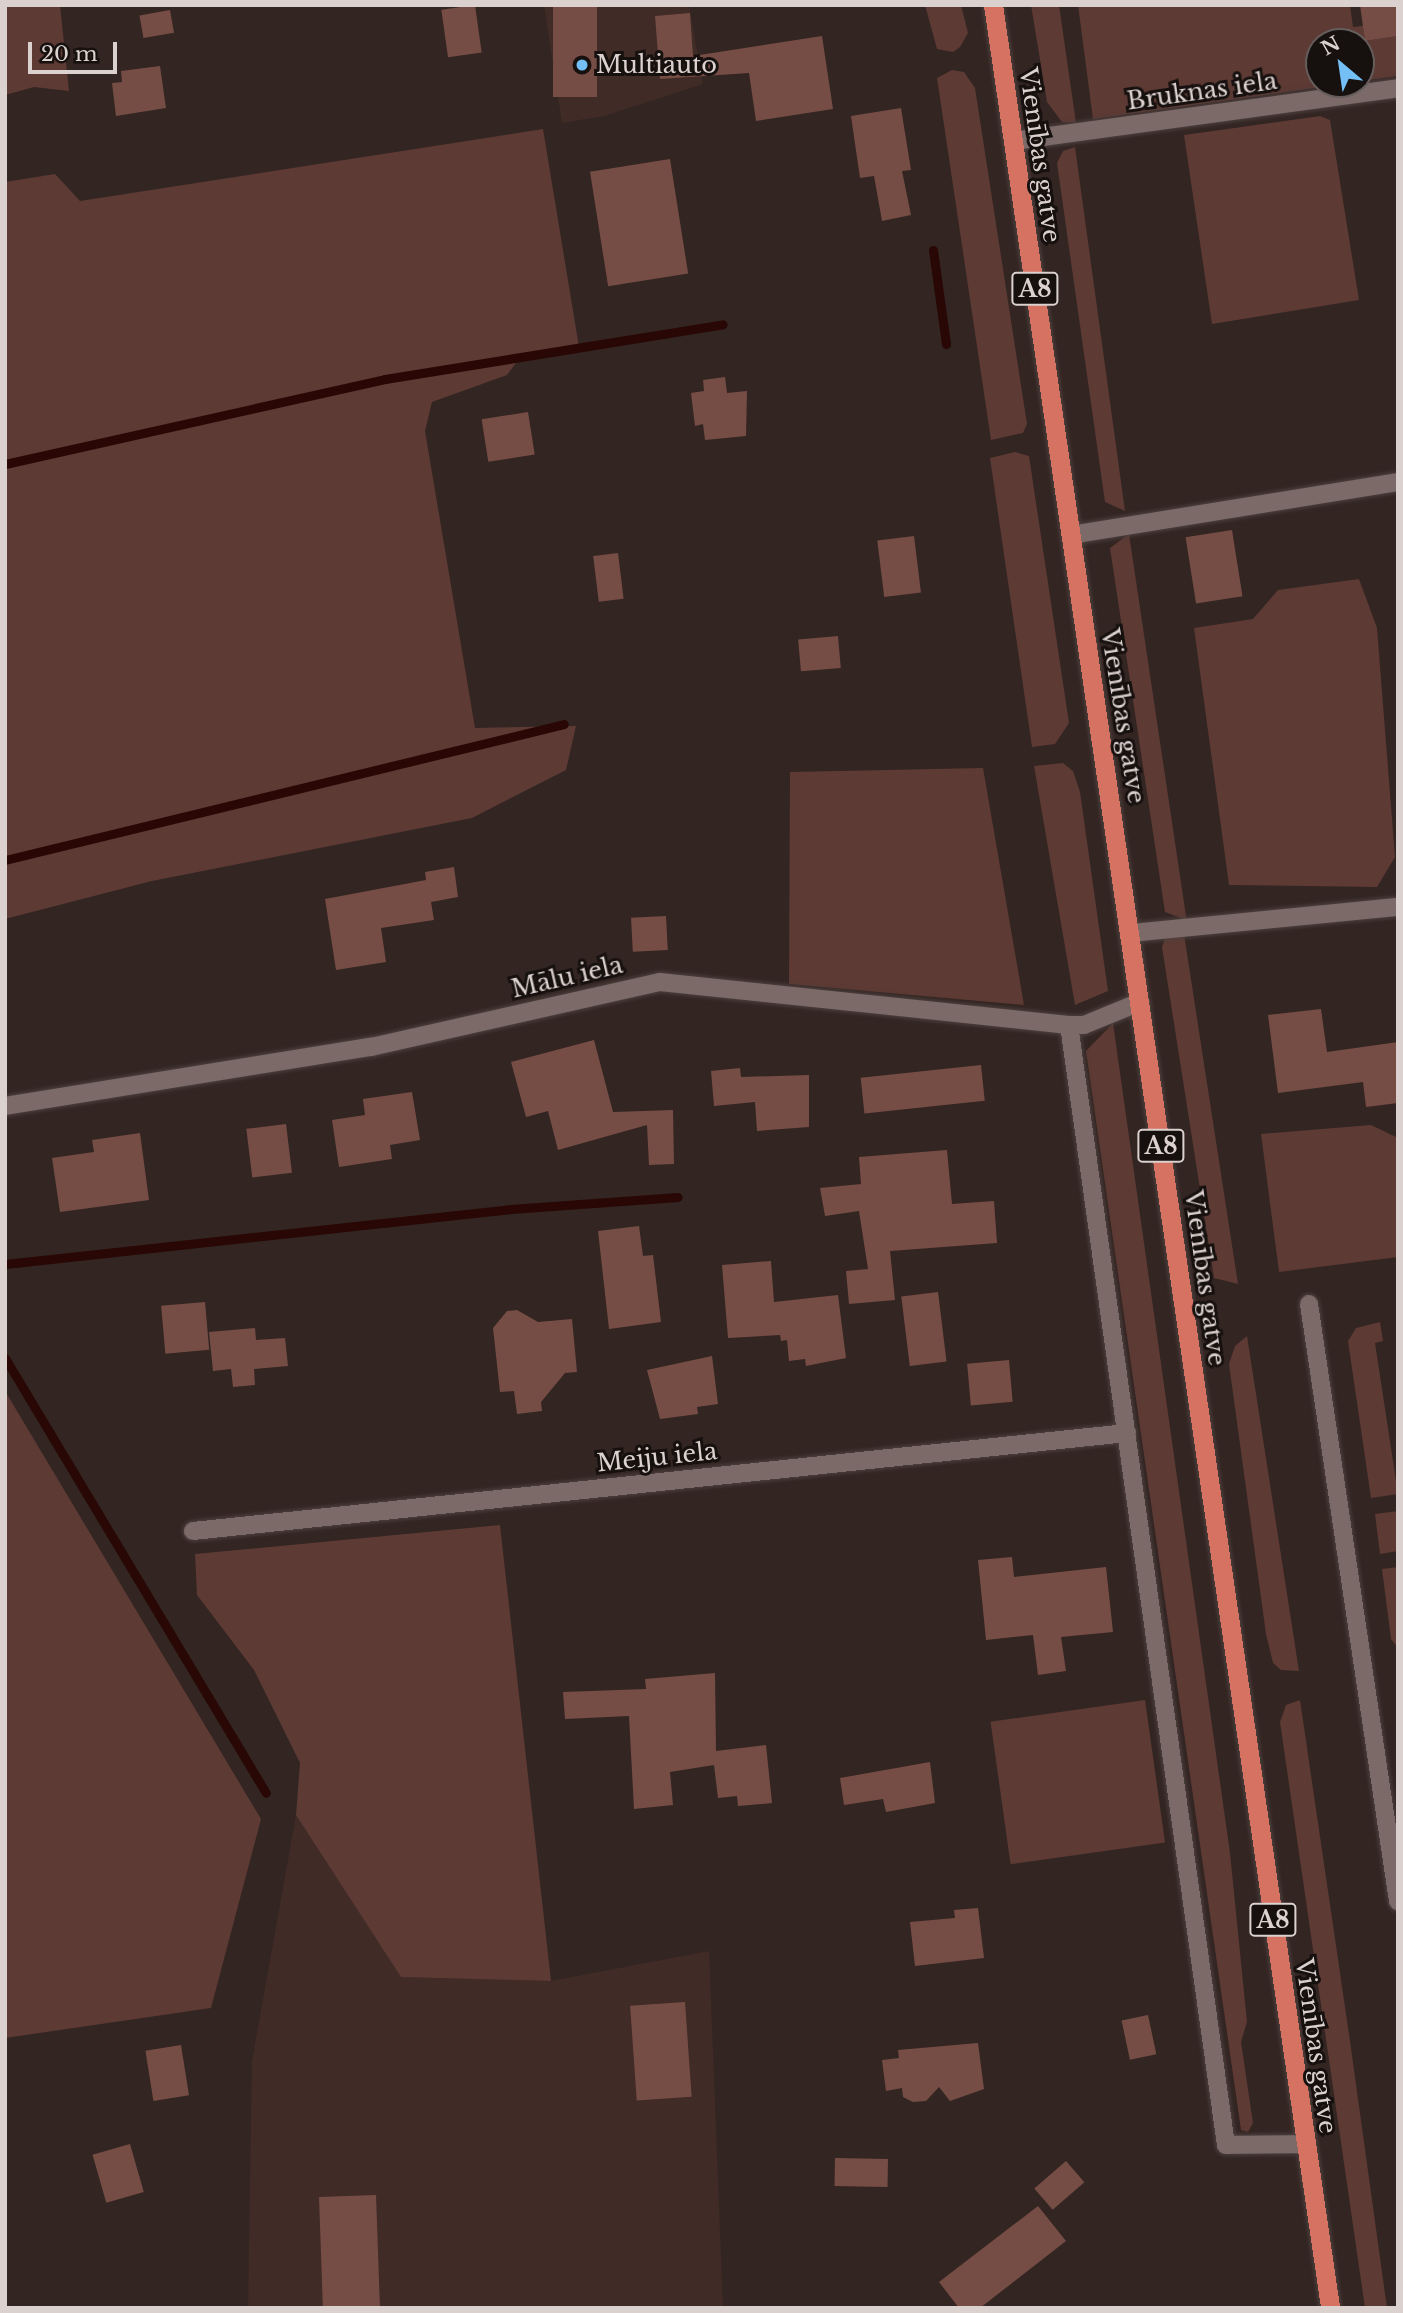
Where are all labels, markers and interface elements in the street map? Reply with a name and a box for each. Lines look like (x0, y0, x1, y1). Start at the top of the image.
scale bar (32, 28, 121, 72)
north arrow (1305, 28, 1375, 98)
text: N (1317, 32, 1344, 60)
text: 20 m (41, 41, 98, 67)
place label: Multiauto (596, 51, 717, 79)
marker: Multiauto (574, 57, 590, 73)
street label: Vienības gatve (1013, 66, 1067, 244)
street label: Bruknas iela (1125, 66, 1279, 116)
road number: A8 (1010, 270, 1060, 308)
street label: Vienības gatve (1095, 627, 1151, 805)
street label: Mālu iela (509, 950, 625, 1004)
road number: A8 (1136, 1126, 1186, 1166)
street label: Vienības gatve (1178, 1189, 1232, 1367)
street label: Meiju iela (595, 1436, 719, 1478)
road number: A8 (1248, 1900, 1298, 1940)
street label: Vienības gatve (1289, 1957, 1343, 2135)

